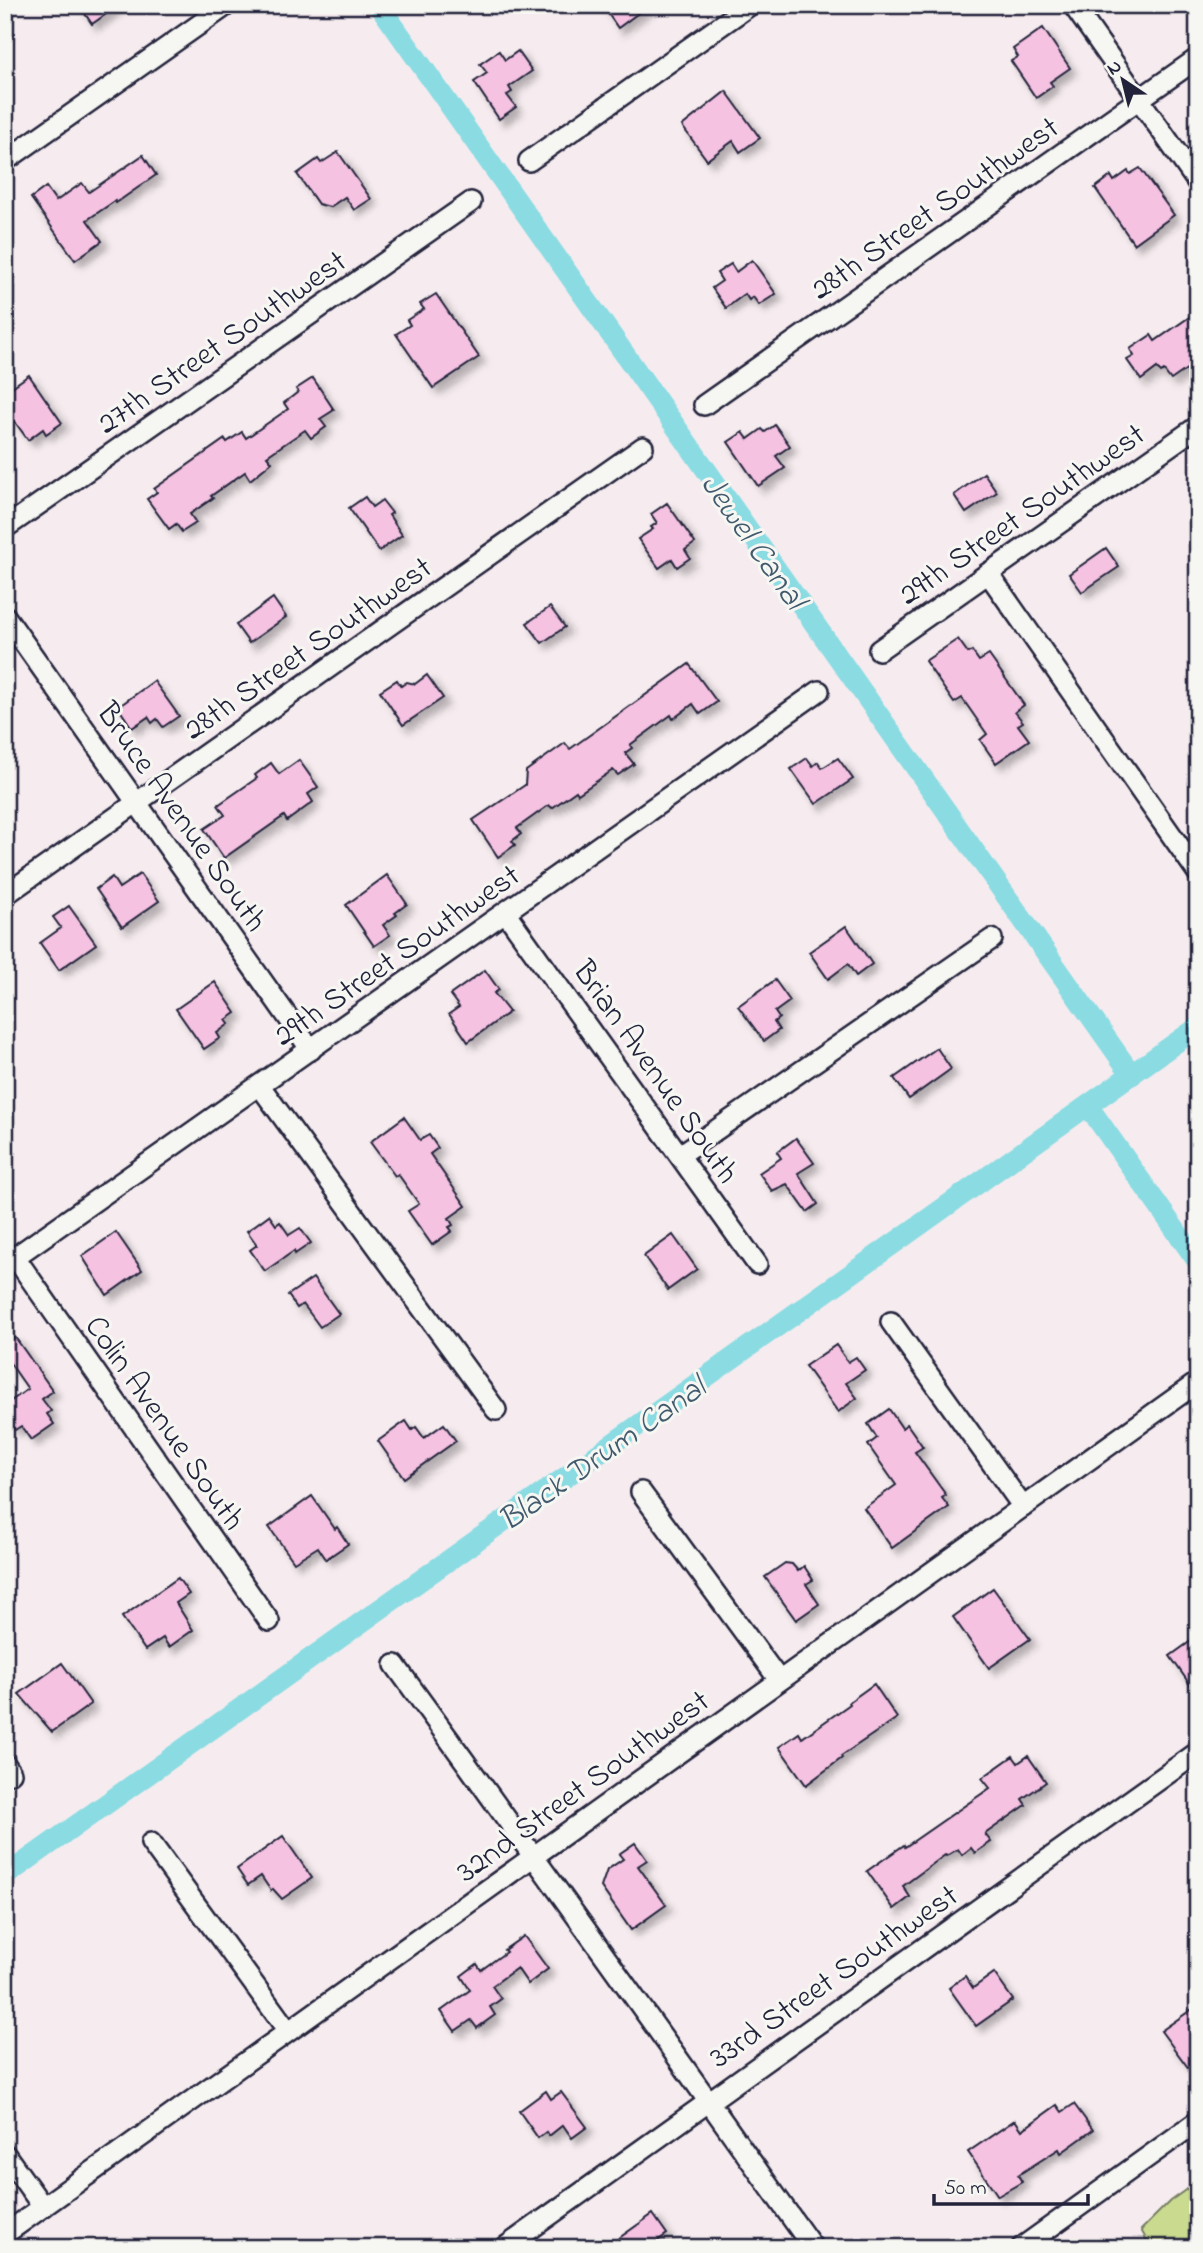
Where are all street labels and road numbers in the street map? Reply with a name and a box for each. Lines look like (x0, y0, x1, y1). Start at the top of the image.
street label: 28th Street Southwest (802, 106, 1070, 313)
street label: 27th Street Southwest (89, 240, 358, 448)
street label: 29th Street Southwest (890, 413, 1156, 619)
street label: 28th Street Southwest (175, 546, 443, 753)
street label: Bruce Avenue South (83, 693, 277, 943)
street label: 29th Street Southwest (265, 854, 531, 1060)
street label: Brian Avenue South (559, 951, 749, 1194)
street label: Colin Avenue South (71, 1307, 255, 1541)
street label: 32nd Street Southwest (448, 1680, 721, 1896)
street label: 33rd Street Southwest (701, 1874, 969, 2082)

